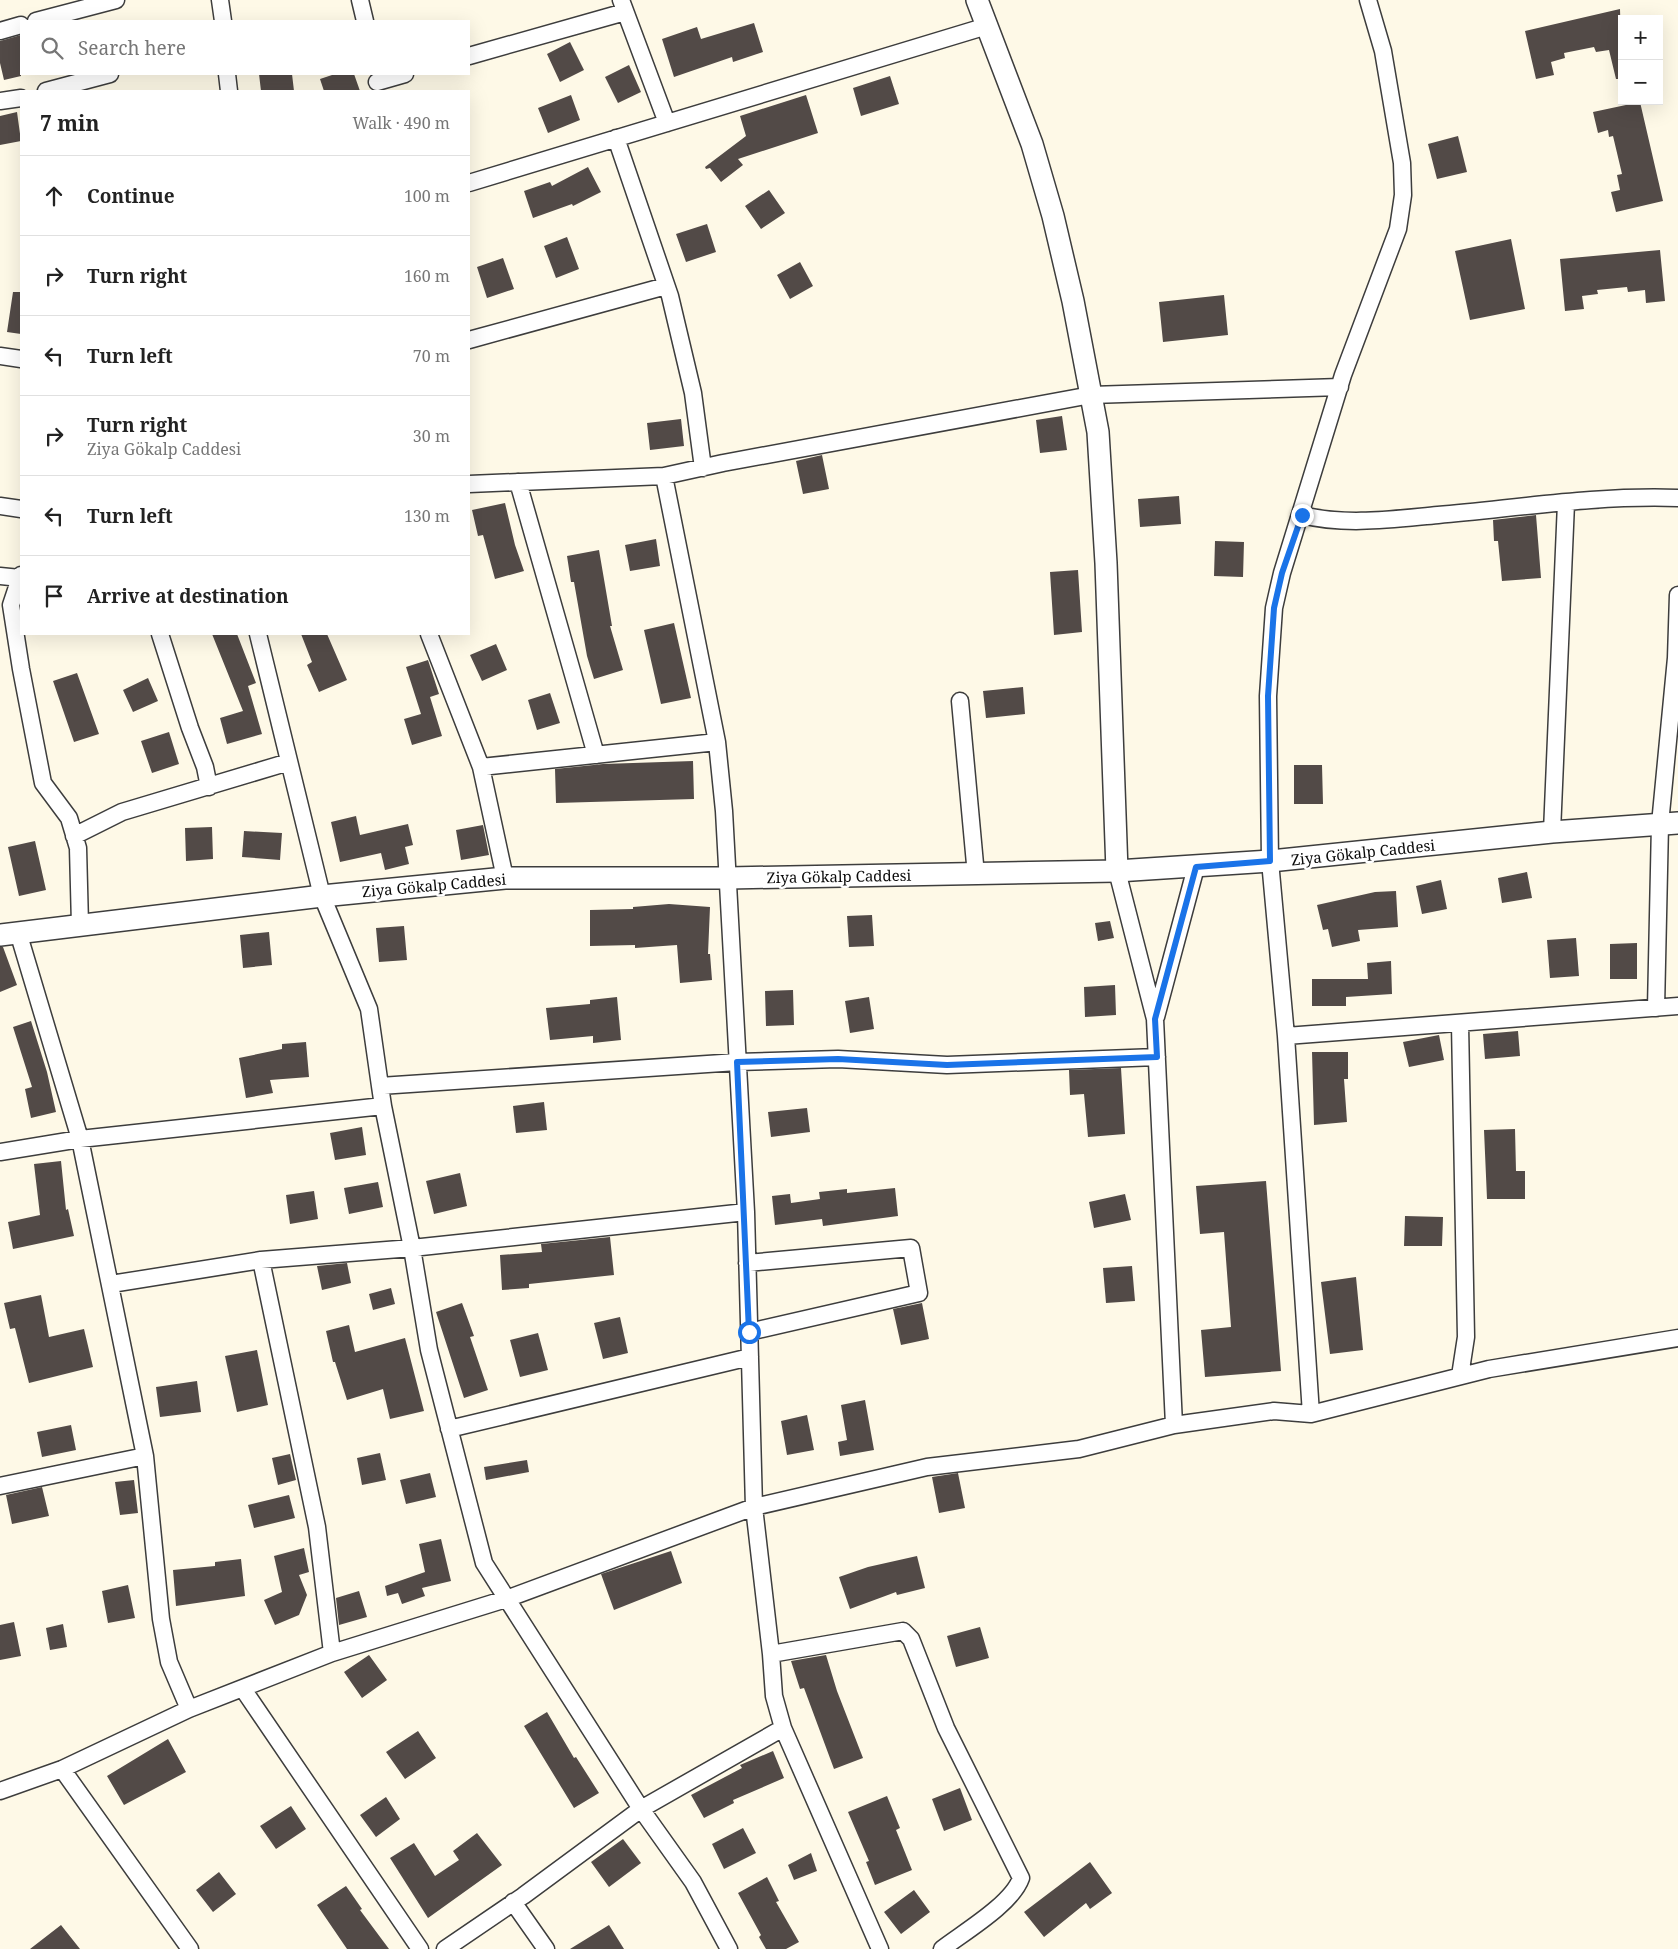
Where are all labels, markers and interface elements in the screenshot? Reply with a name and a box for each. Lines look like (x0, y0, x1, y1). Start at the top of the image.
map controls (1618, 15, 1663, 105)
button: + (1618, 15, 1663, 60)
search box (20, 20, 470, 75)
icon: search (38, 34, 66, 62)
text: Search here (78, 35, 186, 61)
button: − (1618, 60, 1663, 105)
text: 7 min (40, 109, 99, 137)
text: Walk · 490 m (353, 112, 450, 134)
icon: ahead (40, 182, 68, 210)
text: Continue (87, 183, 175, 209)
text: 100 m (404, 185, 450, 207)
icon: right (40, 262, 68, 290)
text: Turn right (87, 263, 187, 289)
text: 160 m (404, 265, 450, 287)
icon: left (40, 342, 68, 370)
text: Turn left (87, 343, 173, 369)
text: 70 m (413, 345, 450, 367)
text: Turn right (87, 412, 187, 438)
icon: right (40, 422, 68, 450)
text: 30 m (413, 425, 450, 447)
text: Ziya Gökalp Caddesi (87, 438, 241, 460)
icon: left (40, 502, 68, 530)
text: Turn left (87, 503, 173, 529)
route end (1291, 504, 1314, 527)
text: 130 m (404, 505, 450, 527)
icon: arrive (40, 582, 68, 610)
text: Arrive at destination (87, 583, 289, 609)
street label: Ziya Gökalp Caddesi (1290, 834, 1436, 869)
street label: Ziya Gökalp Caddesi (767, 865, 912, 887)
street label: Ziya Gökalp Caddesi (361, 869, 507, 901)
route start (738, 1321, 761, 1344)

